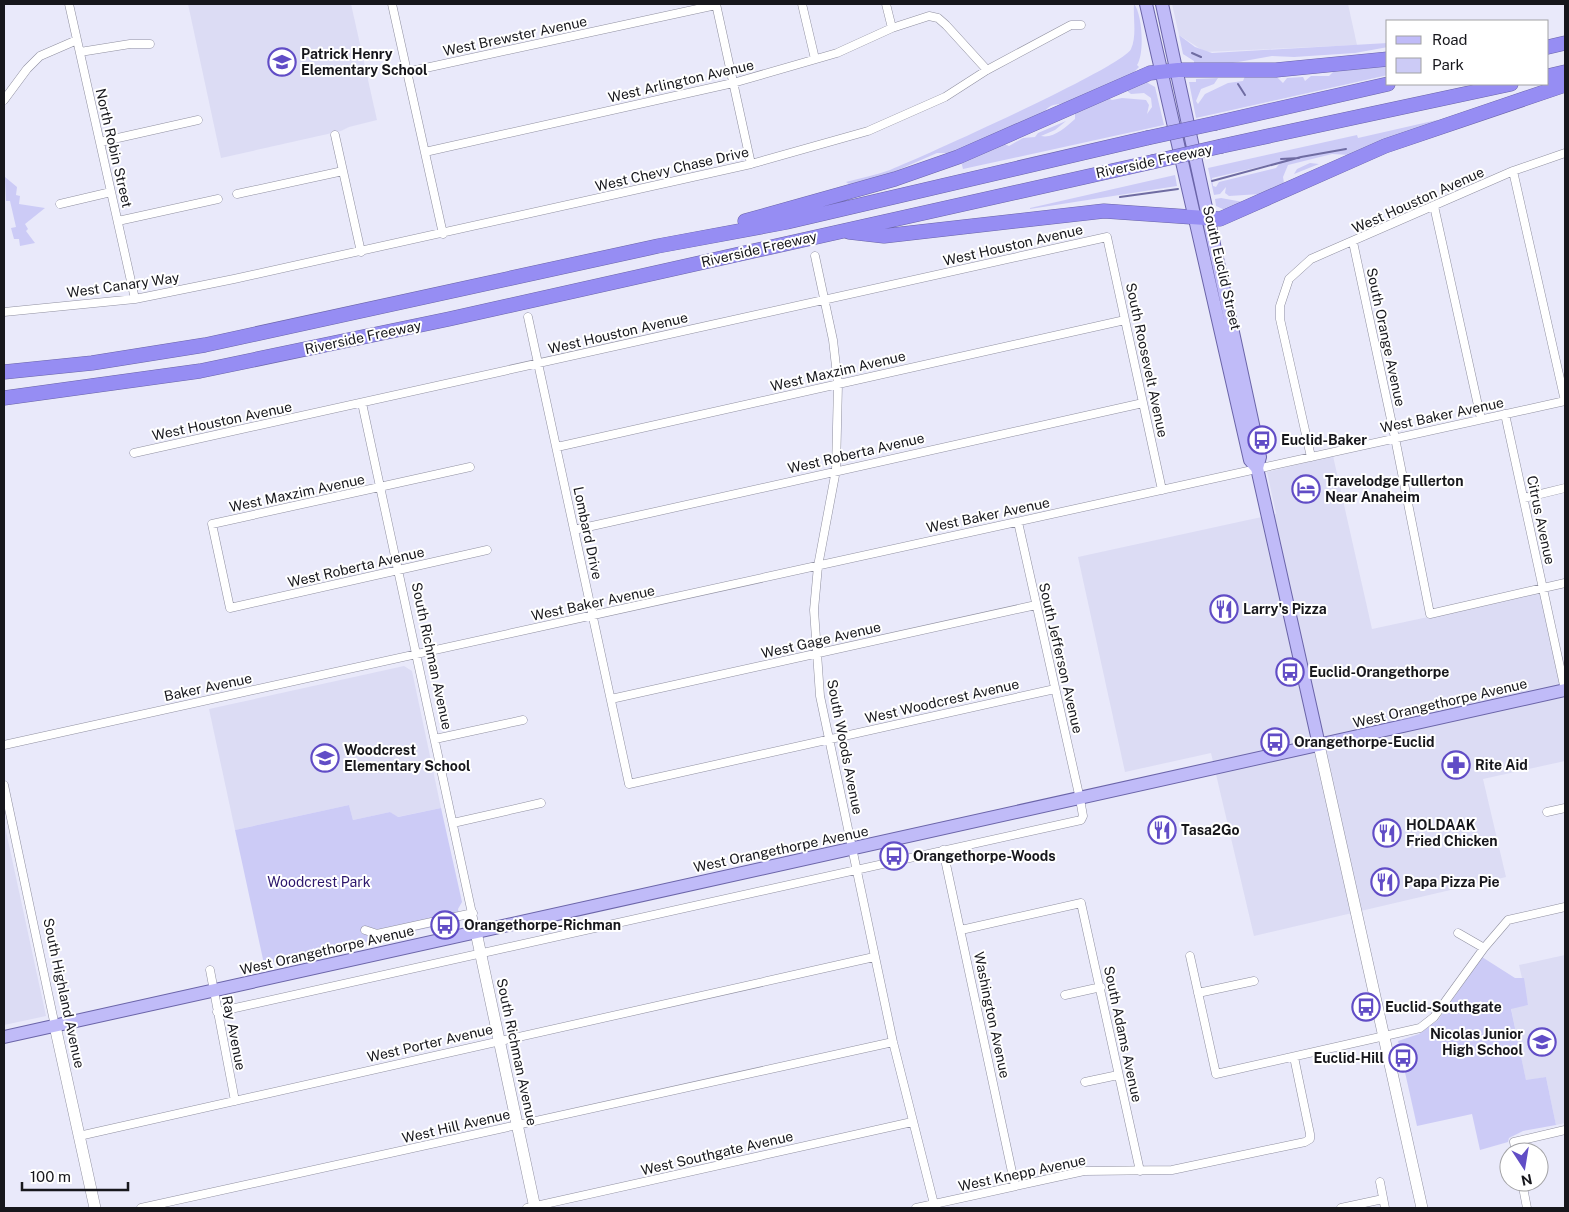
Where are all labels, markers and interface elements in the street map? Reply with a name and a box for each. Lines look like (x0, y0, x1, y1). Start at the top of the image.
street label: West Brewster Avenue (442, 13, 589, 59)
legend (1386, 20, 1549, 85)
text: Road (1432, 31, 1468, 48)
place label: Patrick Henry Elementary School (301, 46, 428, 78)
school or university icon: Patrick Henry Elementary School (267, 47, 297, 77)
street label: West Arlington Avenue (607, 56, 755, 106)
text: Park (1432, 56, 1464, 73)
street label: North Robin Street (92, 87, 136, 209)
street label: Riverside Freeway (1094, 141, 1214, 181)
street label: West Chevy Chase Drive (594, 144, 750, 194)
street label: West Houston Avenue (1350, 164, 1486, 236)
street label: South Euclid Street (1200, 204, 1244, 332)
street label: West Houston Avenue (942, 221, 1084, 269)
street label: Riverside Freeway (699, 228, 819, 270)
street label: South Orange Avenue (1363, 266, 1409, 408)
street label: West Canary Way (66, 269, 181, 301)
street label: South Roosevelt Avenue (1123, 281, 1171, 439)
street label: West Houston Avenue (547, 309, 689, 357)
street label: Riverside Freeway (303, 317, 423, 357)
street label: West Maxzim Avenue (769, 348, 907, 394)
street label: West Baker Avenue (1379, 394, 1505, 436)
street label: West Houston Avenue (151, 398, 294, 444)
bus stop icon: Euclid-Baker (1247, 425, 1277, 455)
street label: West Roberta Avenue (786, 429, 926, 477)
place label: Euclid-Baker (1281, 432, 1367, 448)
street label: West Maxzim Avenue (228, 471, 366, 515)
place label: Travelodge Fullerton Near Anaheim (1325, 473, 1463, 505)
hotel icon: Travelodge Fullerton Near Anaheim (1291, 474, 1321, 504)
street label: Citrus Avenue (1524, 474, 1558, 566)
street label: Lombard Drive (570, 485, 606, 581)
street label: West Baker Avenue (925, 494, 1051, 536)
street label: West Roberta Avenue (286, 543, 426, 591)
street label: South Richman Avenue (409, 581, 455, 731)
street label: South Jefferson Avenue (1036, 581, 1086, 735)
street label: West Baker Avenue (530, 582, 656, 624)
restaurant icon: Larry's Pizza (1209, 594, 1239, 624)
place label: Larry's Pizza (1243, 601, 1327, 617)
street label: West Gage Avenue (760, 618, 882, 662)
bus stop icon: Euclid-Orangethorpe (1275, 657, 1305, 687)
place label: Euclid-Orangethorpe (1309, 664, 1449, 680)
street label: Baker Avenue (163, 670, 254, 704)
street label: West Woodcrest Avenue (863, 675, 1021, 727)
street label: West Orangethorpe Avenue (1351, 675, 1529, 731)
street label: South Woods Avenue (824, 678, 866, 816)
bus stop icon: Orangethorpe-Euclid (1260, 727, 1290, 757)
place label: Orangethorpe-Euclid (1294, 734, 1434, 750)
place label: Woodcrest Elementary School (344, 742, 471, 774)
school or university icon: Woodcrest Elementary School (310, 743, 340, 773)
pharmacy icon: Rite Aid (1441, 750, 1471, 780)
place label: Rite Aid (1475, 757, 1528, 773)
restaurant icon: Tasa2Go (1147, 815, 1177, 845)
place label: HOLDAAK Fried Chicken (1406, 817, 1498, 849)
restaurant icon: HOLDAAK Fried Chicken (1372, 818, 1402, 848)
place label: Tasa2Go (1181, 822, 1240, 838)
street label: West Orangethorpe Avenue (692, 823, 870, 875)
bus stop icon: Orangethorpe-Woods (879, 841, 909, 871)
place label: Orangethorpe-Woods (913, 848, 1056, 864)
restaurant icon: Papa Pizza Pie (1370, 867, 1400, 897)
park label: Woodcrest Park (267, 874, 371, 890)
place label: Papa Pizza Pie (1404, 874, 1500, 890)
bus stop icon: Orangethorpe-Richman (430, 910, 460, 940)
street label: South Highland Avenue (40, 916, 88, 1070)
place label: Orangethorpe-Richman (464, 917, 621, 933)
street label: West Orangethorpe Avenue (238, 922, 416, 978)
street label: Washington Avenue (971, 950, 1013, 1080)
street label: South Adams Avenue (1101, 964, 1145, 1104)
street label: South Richman Avenue (494, 977, 540, 1127)
bus stop icon: Euclid-Southgate (1351, 992, 1381, 1022)
street label: Ray Avenue (219, 994, 249, 1072)
place label: Euclid-Southgate (1385, 999, 1502, 1015)
street label: West Porter Avenue (366, 1021, 494, 1065)
place label: Nicolas Junior High School (1430, 1026, 1523, 1058)
school or university icon: Nicolas Junior High School (1527, 1027, 1557, 1057)
bus stop icon: Euclid-Hill (1388, 1043, 1418, 1073)
place label: Euclid-Hill (1313, 1050, 1384, 1066)
street label: West Hill Avenue (400, 1106, 512, 1146)
street label: West Southgate Avenue (639, 1128, 795, 1178)
north arrow (1499, 1142, 1549, 1192)
street label: West Knepp Avenue (957, 1152, 1087, 1194)
scale bar (22, 1160, 129, 1192)
text: 100 m (30, 1168, 71, 1185)
text: N (1520, 1171, 1534, 1189)

